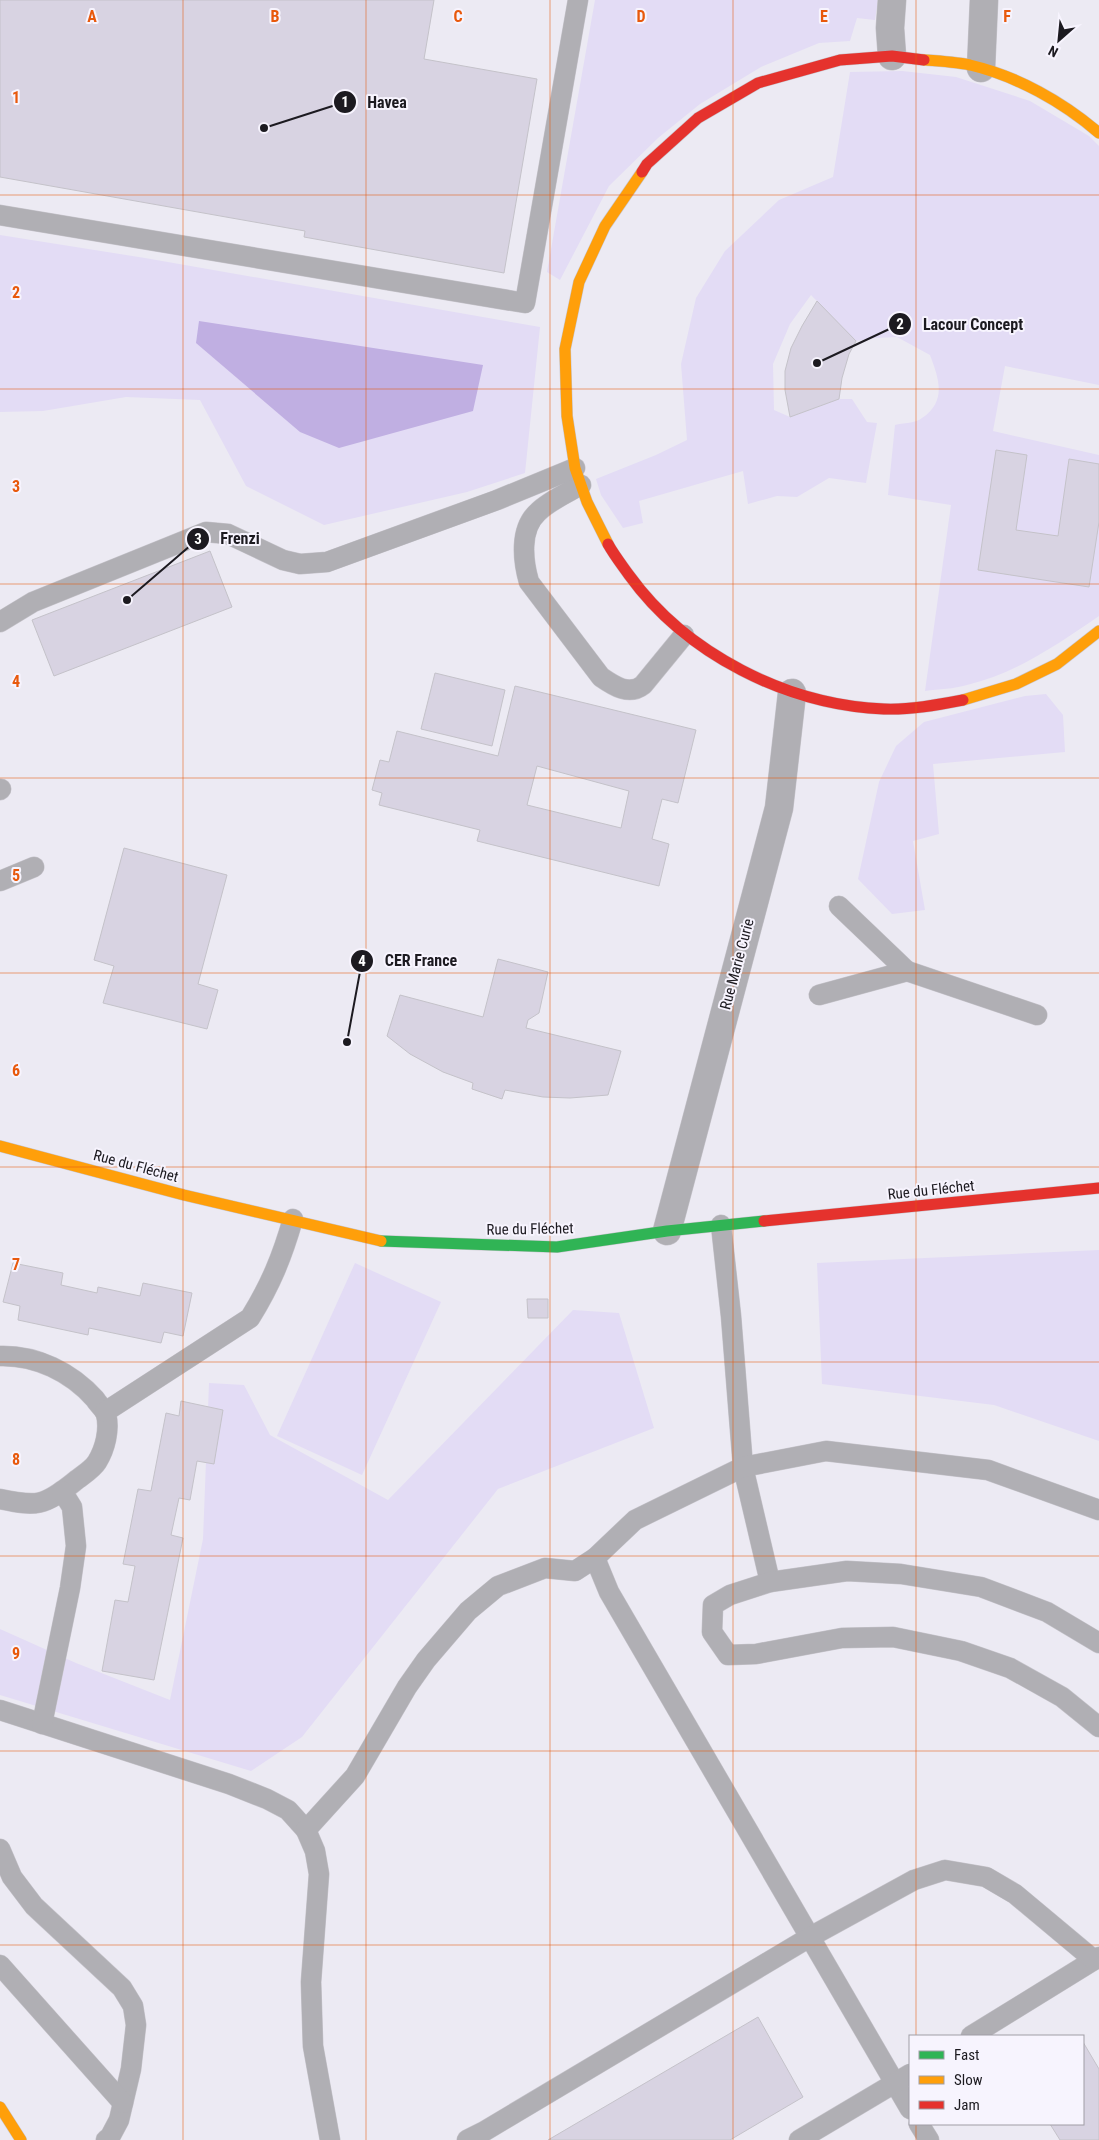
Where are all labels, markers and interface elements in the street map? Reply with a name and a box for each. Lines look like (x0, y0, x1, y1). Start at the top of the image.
text: A (87, 7, 97, 26)
text: B (271, 7, 280, 26)
text: C (453, 7, 463, 26)
text: D (636, 7, 646, 26)
text: E (820, 7, 828, 26)
text: F (1003, 7, 1011, 26)
north arrow (1034, 15, 1084, 65)
text: N (1046, 43, 1061, 61)
callout: Havea (332, 87, 417, 118)
text: 1 (12, 88, 20, 107)
text: 1 (341, 93, 349, 111)
text: Havea (367, 93, 407, 112)
text: 2 (12, 283, 20, 302)
callout: Lacour Concept (888, 309, 1033, 340)
text: 2 (896, 315, 904, 333)
text: Lacour Concept (923, 315, 1023, 334)
text: 3 (12, 477, 20, 496)
callout: Frenzi (186, 523, 270, 554)
text: Frenzi (220, 529, 260, 548)
text: 3 (194, 530, 202, 548)
text: 4 (12, 672, 20, 691)
text: 5 (12, 866, 20, 885)
street label: Rue Marie Curie (716, 917, 758, 1011)
callout: CER France (350, 945, 467, 976)
text: CER France (385, 951, 458, 970)
text: 4 (358, 952, 366, 970)
text: 6 (12, 1061, 20, 1080)
street label: Rue du Fléchet (92, 1146, 180, 1186)
street label: Rue du Fléchet (887, 1176, 975, 1204)
street label: Rue du Fléchet (486, 1219, 574, 1239)
text: 7 (12, 1255, 20, 1274)
text: 8 (12, 1450, 20, 1469)
text: 9 (12, 1644, 20, 1663)
legend (909, 2035, 1084, 2125)
text: Fast (954, 2046, 979, 2064)
text: Slow (954, 2071, 983, 2089)
text: Jam (954, 2096, 980, 2114)

